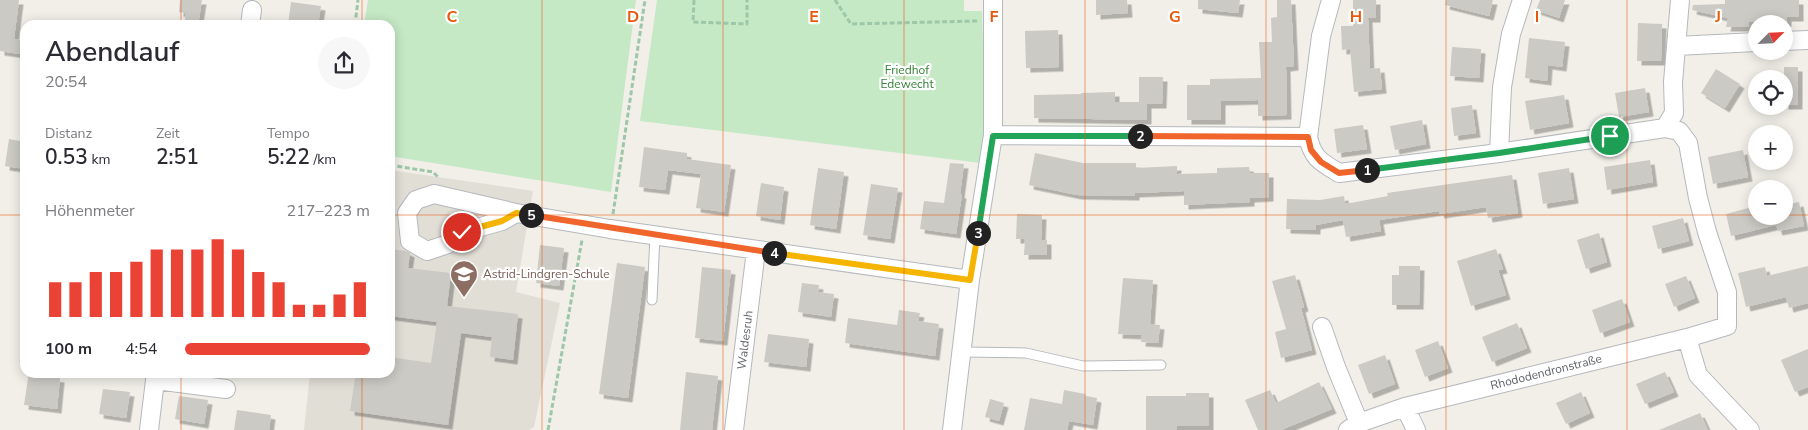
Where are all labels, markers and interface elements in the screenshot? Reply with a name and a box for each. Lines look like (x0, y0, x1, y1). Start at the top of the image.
text: C (447, 6, 458, 28)
text: D (627, 6, 639, 28)
text: E (809, 6, 819, 28)
text: F (990, 6, 999, 28)
text: G (1169, 6, 1181, 28)
text: H (1350, 6, 1362, 28)
text: I (1535, 6, 1539, 28)
text: J (1714, 6, 1721, 28)
north arrow (1748, 15, 1792, 60)
map controls (1748, 15, 1793, 225)
text: Abendlauf (45, 33, 179, 71)
button: share (318, 37, 370, 89)
park label: Friedhof Edewecht (880, 62, 934, 92)
button: locate (1748, 70, 1793, 115)
text: 20:54 (45, 71, 87, 93)
pin (1589, 115, 1631, 157)
icon: arrive (1596, 122, 1624, 150)
text: Distanz (45, 124, 92, 143)
text: Zeit (156, 124, 180, 143)
text: Tempo (267, 124, 310, 143)
pin: 2 (1128, 124, 1152, 148)
button: + (1748, 125, 1793, 170)
text: 2 (1136, 127, 1145, 146)
text: 0.53 (45, 143, 88, 171)
text: 2:51 (156, 143, 199, 171)
text: 5:22 (267, 143, 310, 171)
text: km (88, 150, 110, 169)
text: /km (310, 150, 336, 169)
pin: 1 (1354, 158, 1380, 182)
text: 1 (1363, 161, 1372, 180)
button: − (1748, 180, 1793, 225)
text: Höhenmeter (45, 200, 135, 222)
text: 217–223 m (287, 200, 370, 222)
pin: 5 (518, 202, 544, 228)
text: 5 (527, 206, 536, 225)
pin (441, 211, 483, 253)
icon: check (448, 218, 476, 246)
pin: 3 (966, 220, 990, 246)
text: 3 (974, 224, 983, 243)
pin: 4 (762, 240, 786, 266)
text: 4 (770, 244, 779, 263)
school or university icon: Astrid-Lindgren-Schule (449, 259, 479, 298)
place label: Astrid-Lindgren-Schule (483, 266, 610, 282)
street label: Waldesruh (733, 310, 757, 370)
text: 100 m (45, 338, 92, 360)
text: 4:54 (125, 338, 157, 360)
street label: Rhododendronstraße (1489, 350, 1603, 394)

